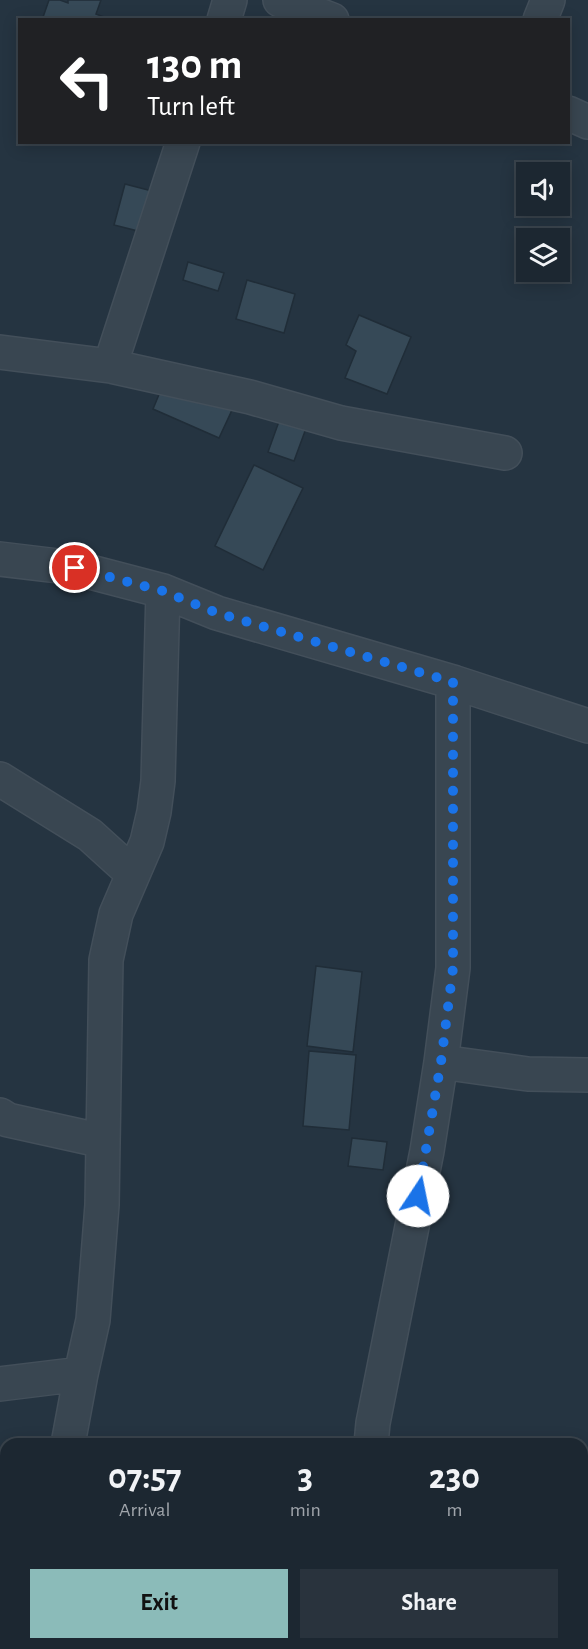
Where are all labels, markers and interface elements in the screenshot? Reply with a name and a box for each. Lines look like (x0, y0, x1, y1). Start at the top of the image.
icon: left (48, 42, 126, 120)
text: 130 m (147, 44, 242, 86)
text: Turn left (147, 93, 235, 120)
map controls (516, 162, 570, 282)
button: sound (516, 162, 570, 216)
button: layers (516, 228, 570, 282)
pin (49, 542, 100, 593)
icon: arrive (58, 551, 91, 584)
position arrow (386, 1164, 450, 1228)
text: 07:57 (108, 1459, 182, 1495)
text: 3 (297, 1459, 313, 1495)
text: 230 (429, 1459, 480, 1495)
text: Arrival (119, 1500, 171, 1520)
text: min (290, 1500, 321, 1520)
text: m (446, 1500, 462, 1520)
button: Exit (30, 1569, 288, 1638)
button: Share (300, 1569, 558, 1638)

